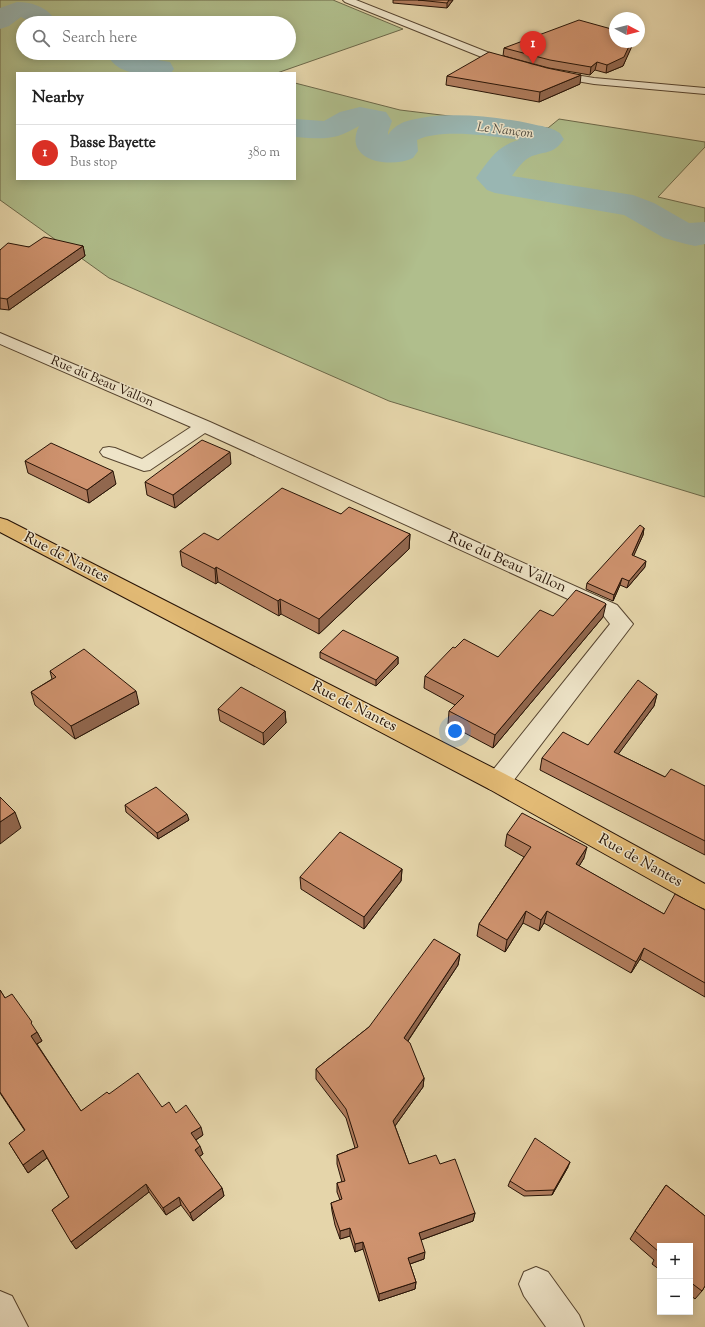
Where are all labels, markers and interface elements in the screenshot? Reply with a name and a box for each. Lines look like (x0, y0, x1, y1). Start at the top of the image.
north arrow (609, 12, 645, 48)
search box (16, 16, 296, 60)
icon: search (30, 27, 52, 49)
text: Search here (62, 28, 137, 49)
pin: 1 (520, 31, 546, 64)
text: Nearby (32, 86, 84, 110)
water label: Le Nançon (476, 119, 534, 143)
text: Basse Bayette (70, 133, 156, 154)
text: 1 (43, 144, 47, 162)
text: 380 m (248, 144, 280, 162)
text: Bus stop (70, 154, 117, 172)
street label: Rue du Beau Vallon (48, 352, 157, 412)
street label: Rue de Nantes (20, 527, 112, 589)
street label: Rue du Beau Vallon (444, 527, 570, 599)
street label: Rue de Nantes (308, 676, 400, 738)
your location (445, 721, 465, 741)
street label: Rue de Nantes (594, 829, 686, 893)
map controls (657, 1243, 693, 1315)
button: + (657, 1243, 693, 1279)
button: − (657, 1279, 693, 1315)

